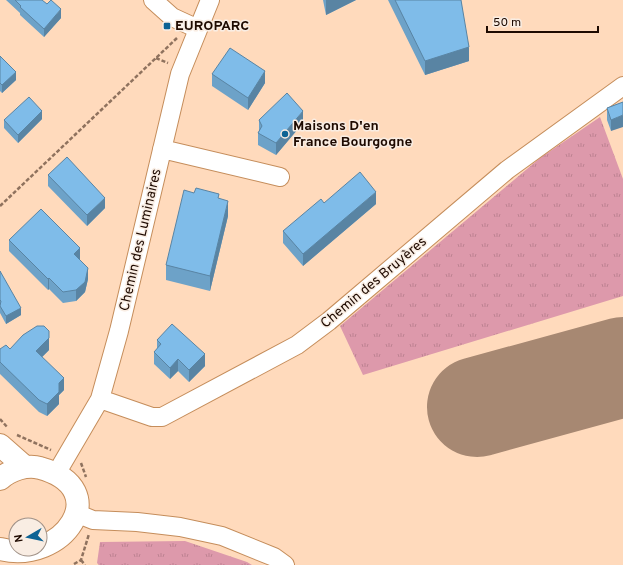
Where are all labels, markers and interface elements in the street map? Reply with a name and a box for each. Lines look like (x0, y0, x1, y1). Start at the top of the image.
scale bar (487, 8, 598, 34)
text: 50 m (493, 15, 521, 31)
place label: EUROPARC (175, 18, 249, 35)
marker: EUROPARC (162, 21, 172, 31)
place label: Maisons D'en France Bourgogne (293, 118, 413, 151)
marker: Maisons D'en France Bourgogne (280, 129, 290, 139)
street label: Chemin des Luminaires (116, 167, 166, 313)
street label: Chemin des Bruyères (317, 234, 431, 332)
north arrow (8, 517, 48, 557)
text: N (12, 533, 27, 543)

